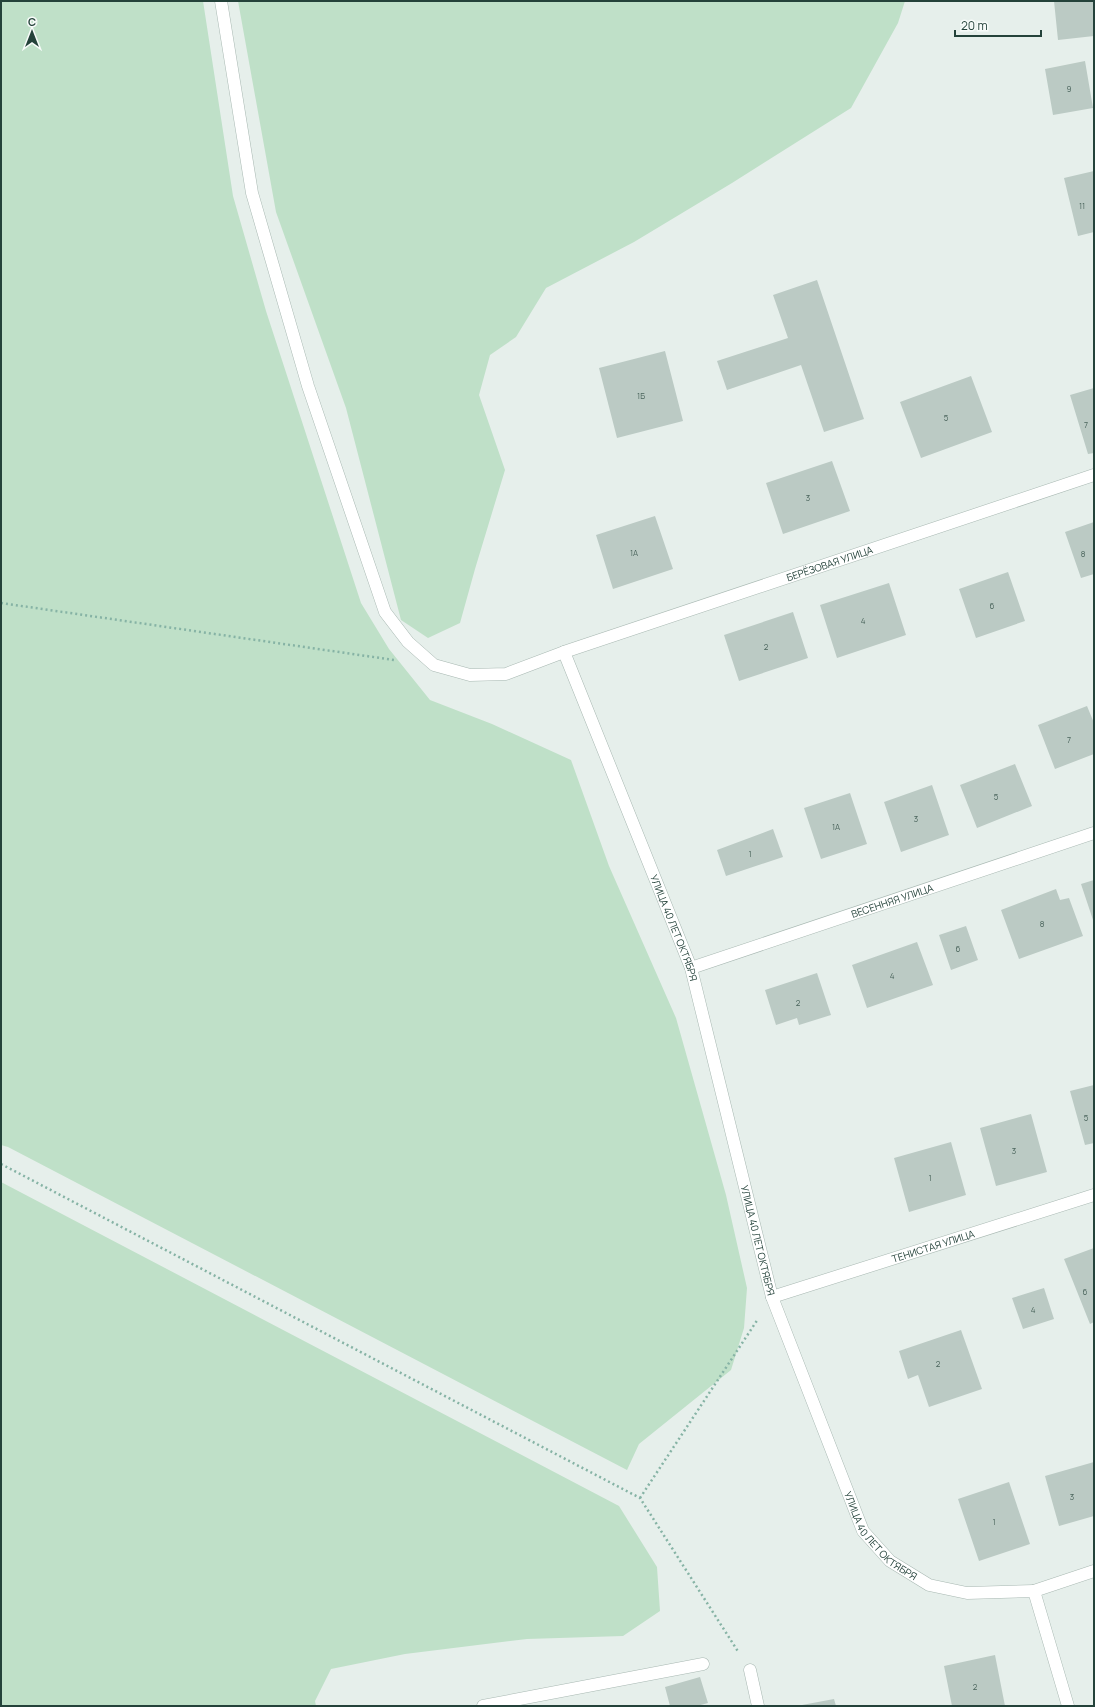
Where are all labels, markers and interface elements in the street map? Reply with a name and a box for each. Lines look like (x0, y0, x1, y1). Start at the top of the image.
north arrow (12, 12, 52, 52)
scale bar (955, 12, 1041, 38)
text: С (28, 14, 36, 29)
text: 20 m (961, 17, 988, 34)
house number: 9 (1067, 83, 1072, 94)
house number: 11 (1079, 200, 1085, 211)
house number: 1Б (637, 390, 645, 401)
house number: 5 (944, 412, 949, 423)
house number: 7 (1084, 419, 1088, 430)
house number: 3 (806, 492, 810, 503)
street label: БЕРЁЗОВАЯ УЛИЦА (784, 542, 875, 584)
house number: 1А (630, 547, 638, 558)
house number: 8 (1081, 548, 1086, 559)
house number: 6 (990, 600, 995, 611)
house number: 4 (861, 615, 866, 626)
house number: 2 (764, 641, 769, 652)
house number: 7 (1067, 734, 1071, 745)
house number: 5 (994, 791, 999, 802)
house number: 3 (914, 813, 918, 824)
house number: 1А (832, 821, 840, 832)
house number: 1 (748, 848, 752, 859)
street label: УЛИЦА 40 ЛЕТ ОКТЯБРЯ (647, 872, 701, 982)
street label: ВЕСЕННЯЯ УЛИЦА (849, 880, 935, 921)
house number: 8 (1040, 918, 1045, 929)
house number: 6 (956, 943, 961, 954)
house number: 4 (890, 970, 895, 981)
house number: 2 (796, 997, 801, 1008)
house number: 5 (1084, 1112, 1089, 1123)
house number: 3 (1012, 1145, 1016, 1156)
house number: 1 (928, 1172, 932, 1183)
street label: УЛИЦА 40 ЛЕТ ОКТЯБРЯ (738, 1184, 778, 1297)
street label: ТЕНИСТАЯ УЛИЦА (890, 1226, 977, 1266)
house number: 6 (1083, 1286, 1088, 1297)
house number: 4 (1031, 1304, 1036, 1315)
house number: 2 (936, 1358, 941, 1369)
street label: УЛИЦА 40 ЛЕТ ОКТЯБРЯ (841, 1489, 920, 1583)
house number: 3 (1070, 1491, 1074, 1502)
house number: 1 (992, 1516, 996, 1527)
house number: 2 (973, 1681, 978, 1692)

